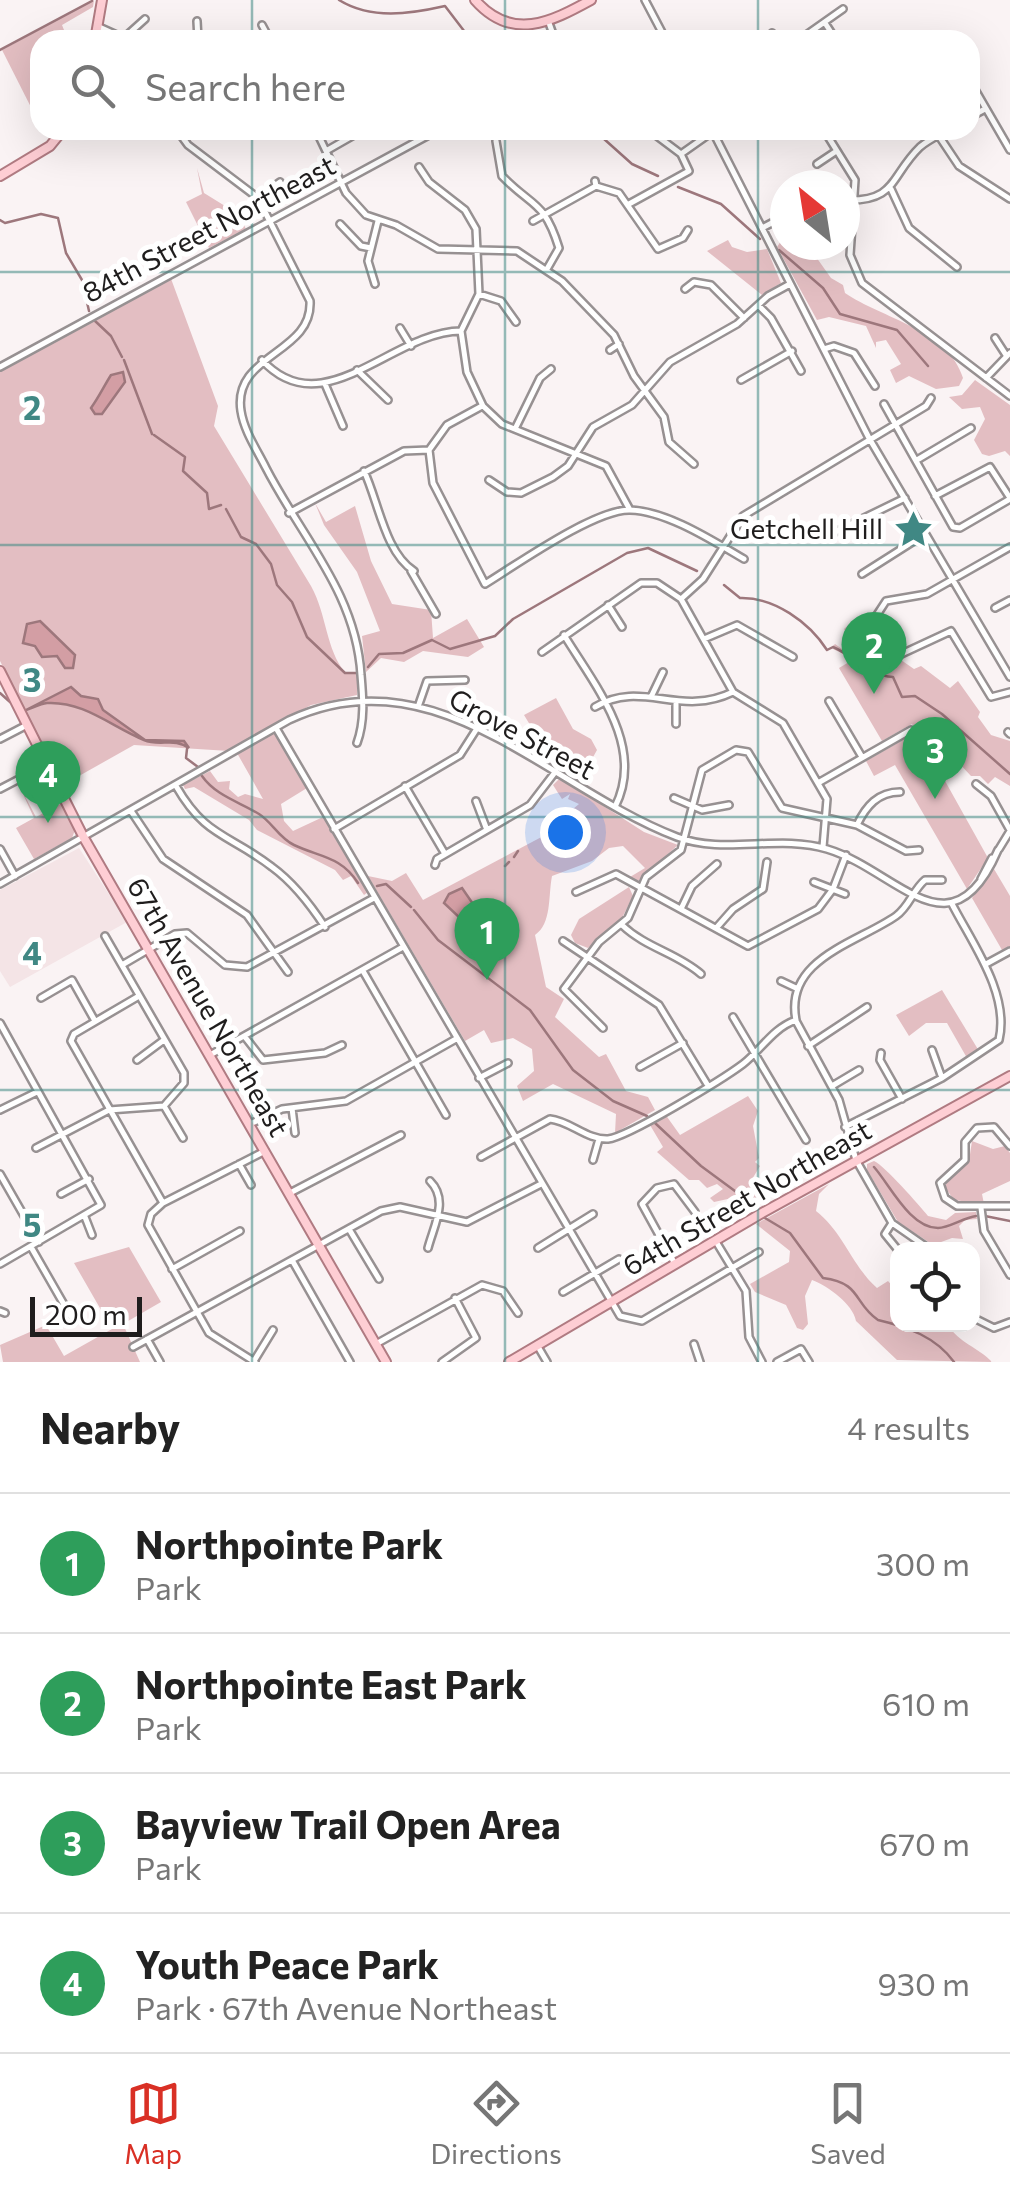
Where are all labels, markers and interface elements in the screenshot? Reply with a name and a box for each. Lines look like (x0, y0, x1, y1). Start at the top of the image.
search box (30, 30, 980, 140)
icon: search (65, 58, 120, 113)
text: Search here (145, 62, 346, 109)
street label: 84th Street Northeast (76, 147, 341, 309)
north arrow (770, 170, 860, 260)
text: 2 (23, 387, 41, 427)
place icon: Getchell Hill (892, 508, 934, 550)
place label: Getchell Hill (730, 511, 883, 545)
pin: 2 (842, 612, 906, 694)
text: 3 (23, 659, 41, 699)
street label: Grove Street (444, 680, 601, 786)
pin: 3 (902, 716, 968, 799)
pin: 4 (15, 740, 80, 823)
your location (540, 807, 591, 858)
street label: 67th Avenue Northeast (121, 871, 297, 1142)
pin: 1 (454, 898, 520, 980)
text: 4 (22, 932, 42, 972)
street label: 64th Street Northeast (616, 1112, 877, 1282)
text: 5 (23, 1204, 41, 1244)
map controls (890, 1242, 980, 1332)
button: locate (890, 1242, 980, 1332)
scale bar (30, 1292, 142, 1336)
text: 200 m (45, 1297, 127, 1331)
text: Nearby (40, 1401, 180, 1453)
text: 4 results (847, 1407, 970, 1447)
text: Northpointe Park (135, 1520, 443, 1567)
text: 1 (65, 1543, 80, 1583)
text: 300 m (876, 1543, 970, 1583)
text: Park (135, 1567, 202, 1607)
text: Northpointe East Park (135, 1660, 527, 1707)
text: 2 (63, 1683, 82, 1723)
text: 610 m (882, 1683, 970, 1723)
text: Park (135, 1707, 202, 1747)
text: Bayview Trail Open Area (135, 1800, 561, 1847)
text: 3 (63, 1823, 82, 1863)
text: 670 m (879, 1823, 970, 1863)
text: Park (135, 1847, 202, 1887)
text: Youth Peace Park (135, 1940, 439, 1987)
text: 4 (63, 1963, 82, 2003)
text: 930 m (877, 1963, 970, 2003)
text: Park · 67th Avenue Northeast (135, 1987, 557, 2027)
tab: Map (124, 2076, 182, 2170)
tab: Directions (430, 2076, 562, 2170)
tab: Saved (810, 2076, 886, 2170)

